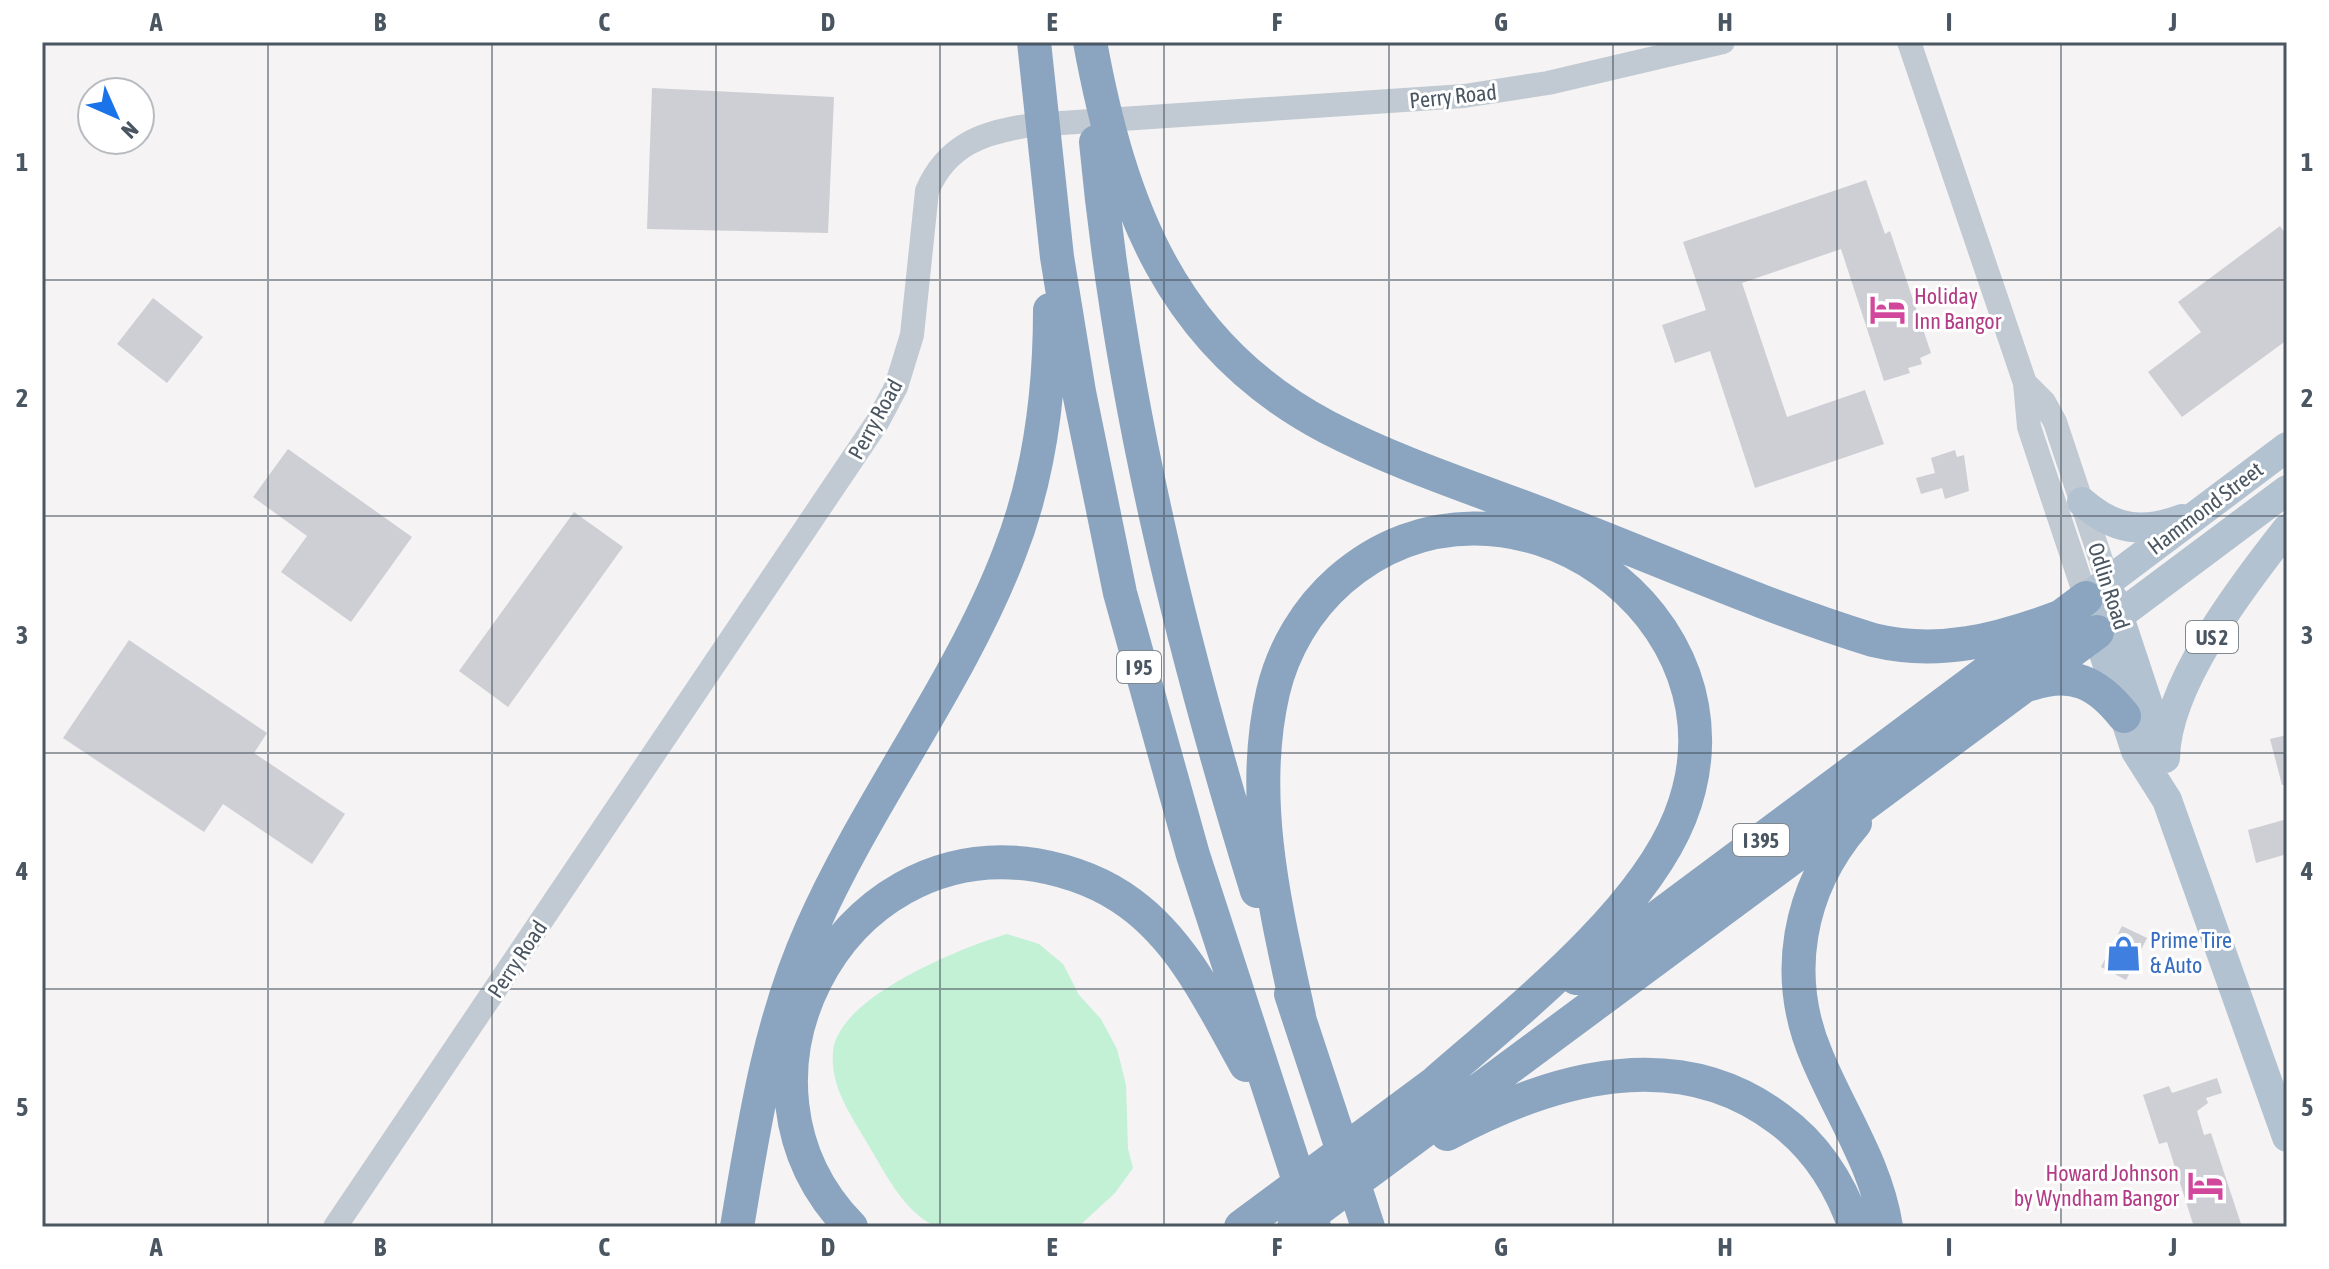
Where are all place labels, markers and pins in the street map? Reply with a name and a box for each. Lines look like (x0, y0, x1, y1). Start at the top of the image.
place label: Holiday Inn Bangor (1914, 283, 2002, 334)
hotel icon: Holiday Inn Bangor (1869, 290, 1907, 328)
place label: Prime Tire & Auto (2150, 927, 2232, 978)
shop icon: Prime Tire & Auto (2105, 934, 2143, 972)
place label: Howard Johnson by Wyndham Bangor (2014, 1160, 2179, 1211)
hotel icon: Howard Johnson by Wyndham Bangor (2186, 1167, 2224, 1205)

